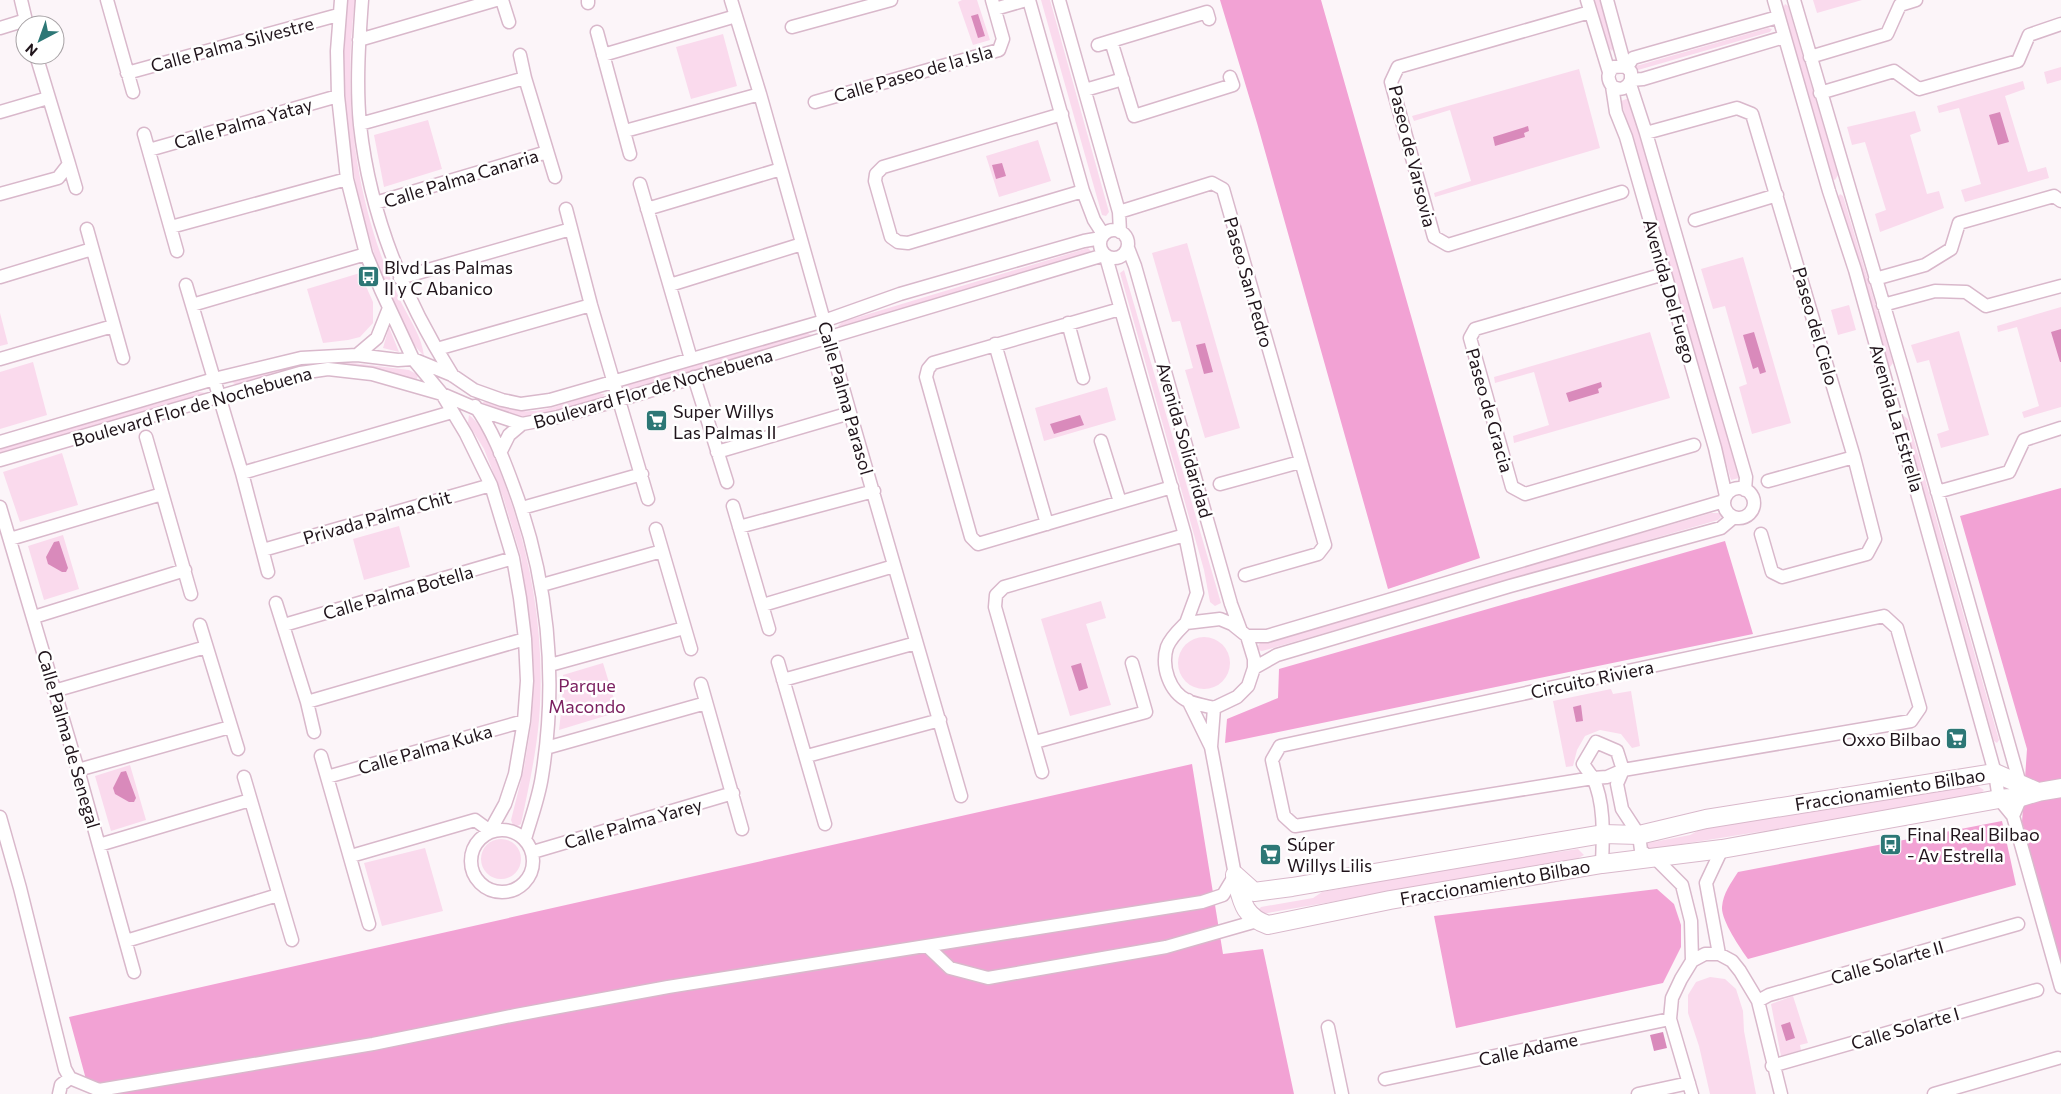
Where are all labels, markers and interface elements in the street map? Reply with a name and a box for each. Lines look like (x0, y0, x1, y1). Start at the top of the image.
street label: Calle Palma Silvestre (148, 12, 316, 76)
north arrow (15, 15, 65, 65)
text: N (22, 40, 41, 60)
street label: Calle Paseo de la Isla (831, 40, 995, 106)
street label: Paseo de Varsovia (1385, 83, 1441, 229)
street label: Calle Palma Yatay (171, 93, 315, 153)
street label: Calle Palma Canaria (381, 144, 541, 212)
street label: Paseo San Pedro (1220, 214, 1278, 350)
street label: Avenida Del Fuego (1639, 216, 1701, 366)
place label: Blvd Las Palmas II y C Abanico (384, 256, 513, 299)
street label: Paseo del Cielo (1789, 264, 1843, 388)
bus stop icon: Blvd Las Palmas II y C Abanico (356, 265, 380, 289)
street label: Calle Palma Parasol (814, 319, 878, 477)
street label: Avenida La Estrella (1865, 342, 1929, 494)
street label: Boulevard Flor de Nochebuena (531, 343, 775, 433)
street label: Paseo de Gracia (1462, 345, 1518, 475)
street label: Avenida Solidaridad (1152, 360, 1218, 520)
street label: Boulevard Flor de Nochebuena (70, 361, 314, 451)
place label: Super Willys Las Palmas II (673, 400, 776, 443)
supermarket icon: Super Willys Las Palmas II (645, 409, 669, 433)
street label: Privada Palma Chit (300, 485, 454, 549)
street label: Calle Palma Botella (320, 560, 476, 624)
street label: Calle Palma de Senegal (33, 647, 105, 831)
street label: Circuito Riviera (1528, 655, 1656, 703)
park label: Parque Macondo (548, 674, 626, 717)
street label: Calle Palma Kuka (355, 719, 495, 779)
supermarket icon: Oxxo Bilbao (1945, 727, 1969, 751)
place label: Oxxo Bilbao (1842, 728, 1941, 750)
street label: Fraccionamiento Bilbao (1793, 763, 1987, 815)
street label: Calle Palma Yarey (561, 793, 705, 853)
place label: Final Real Bilbao - Av Estrella (1907, 823, 2040, 866)
bus stop icon: Final Real Bilbao - Av Estrella (1879, 832, 1903, 856)
place label: Súper Willys Lilis (1287, 833, 1372, 876)
supermarket icon: Súper Willys Lilis (1259, 842, 1283, 866)
street label: Fraccionamiento Bilbao (1398, 854, 1592, 910)
street label: Calle Solarte II (1828, 935, 1946, 989)
street label: Calle Solarte I (1848, 1002, 1962, 1054)
street label: Calle Adame (1476, 1028, 1580, 1070)

